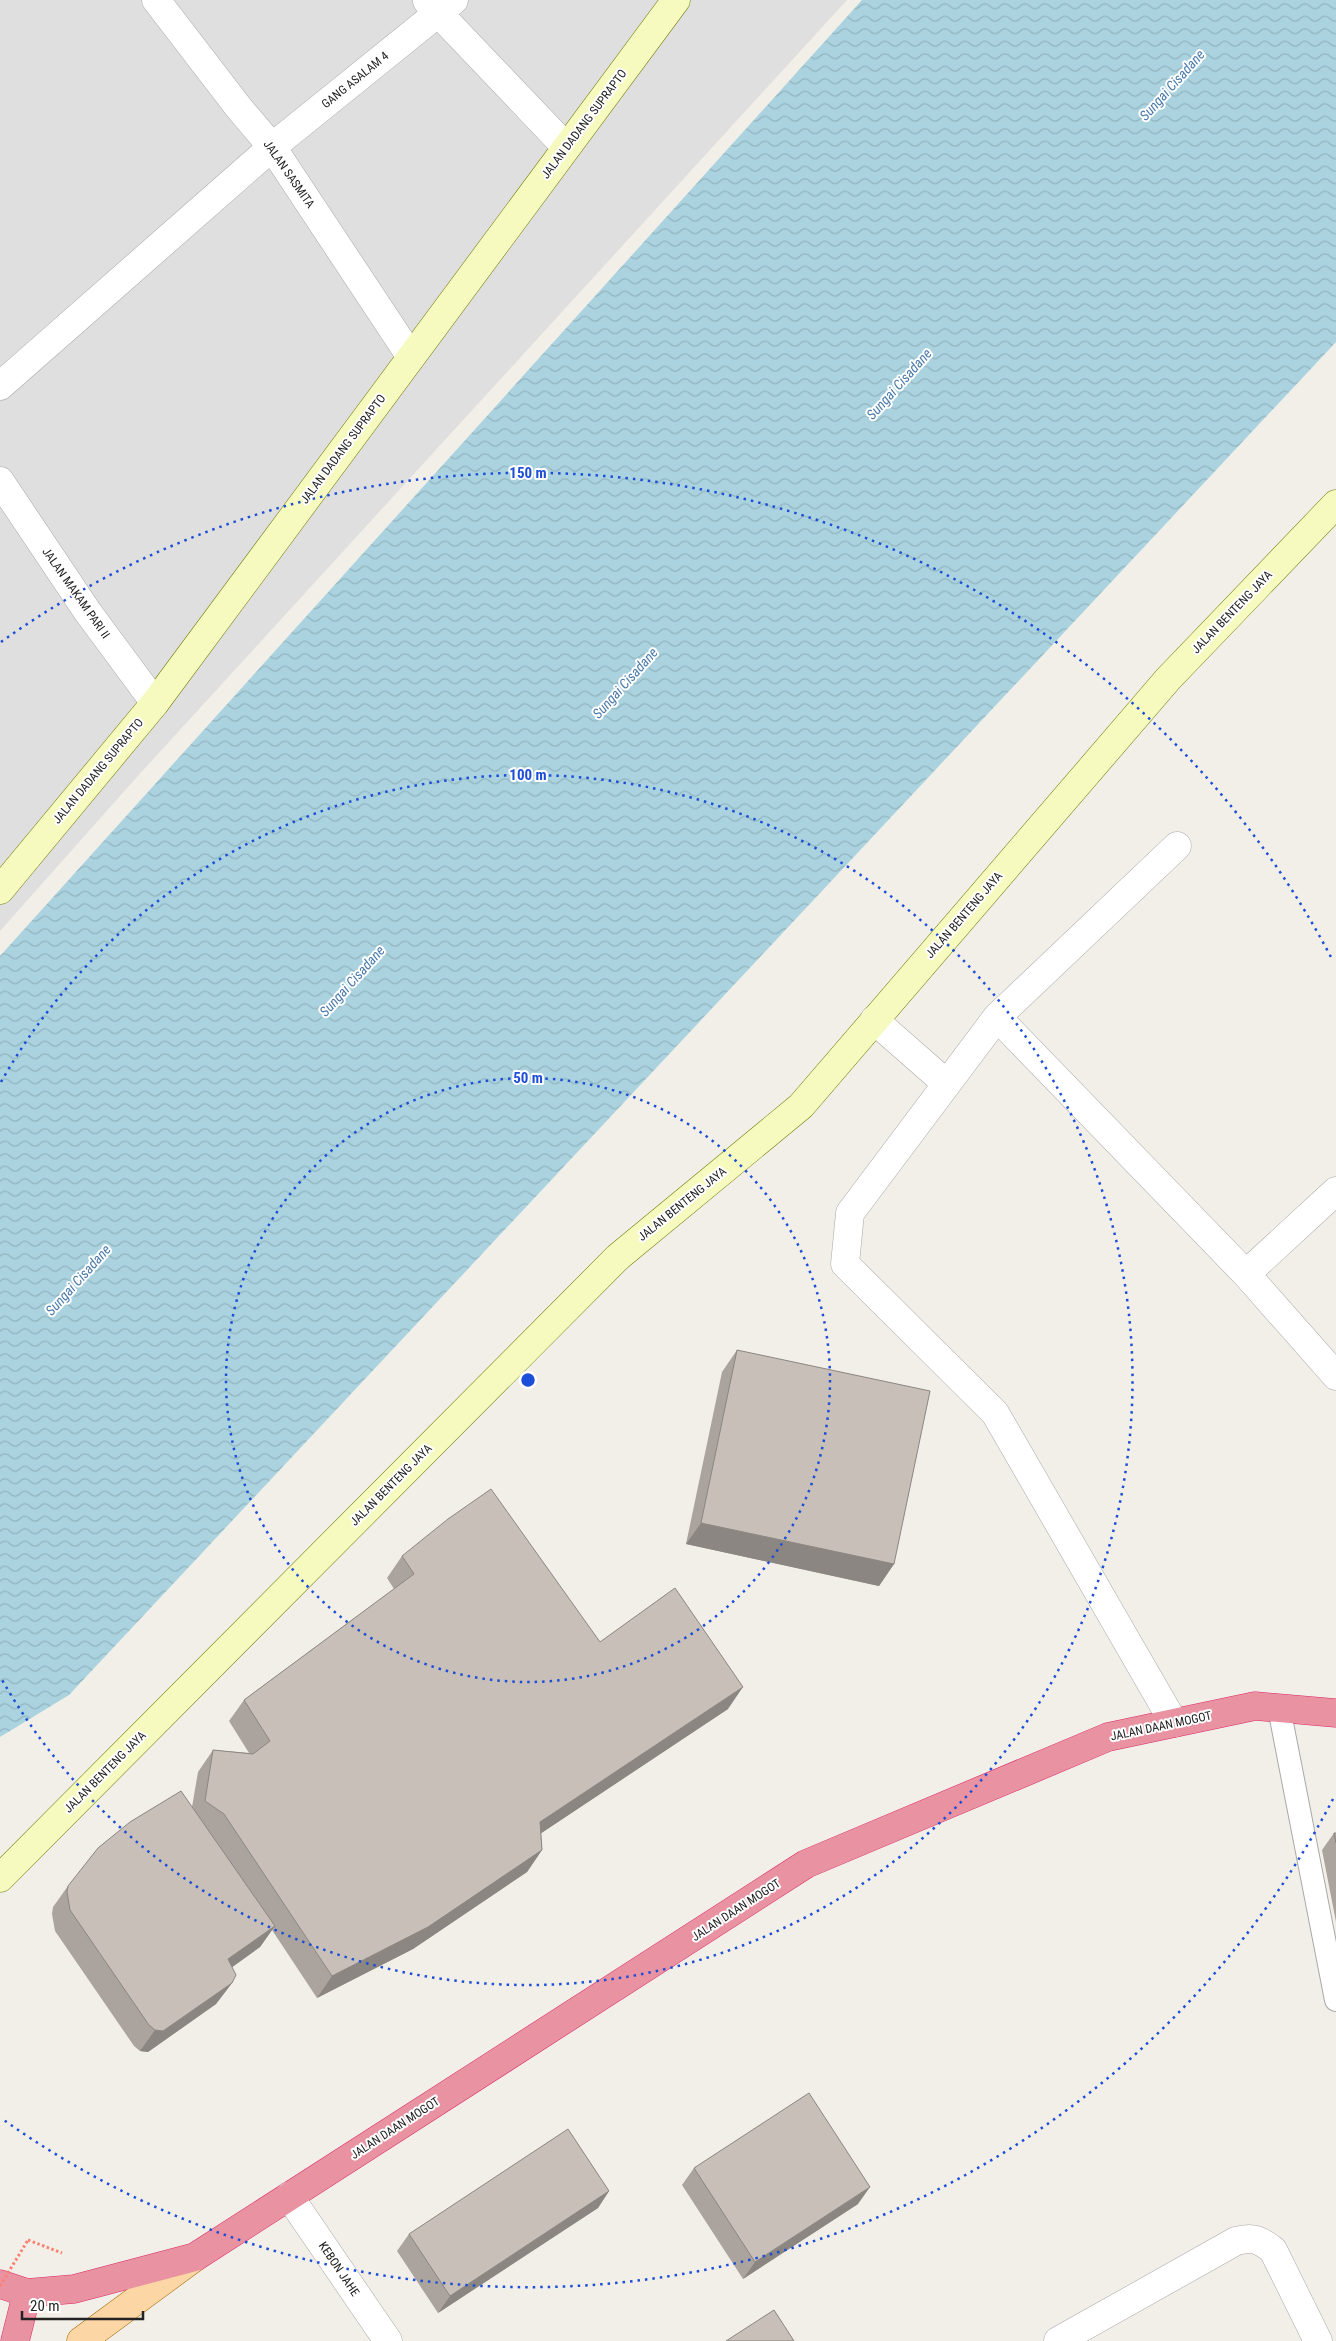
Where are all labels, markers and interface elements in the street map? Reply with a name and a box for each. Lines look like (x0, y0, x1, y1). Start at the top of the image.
water label: Sungai Cisadane (1136, 46, 1208, 124)
street label: GANG ASALAM 4 (319, 49, 391, 111)
street label: JALAN DADANG SUPRAPTO (538, 67, 630, 181)
street label: JALAN SASMITA (260, 137, 318, 211)
water label: Sungai Cisadane (863, 345, 935, 423)
street label: JALAN DADANG SUPRAPTO (297, 392, 389, 506)
text: 150 m (509, 464, 547, 482)
street label: JALAN MAKAM PARI II (39, 545, 113, 641)
street label: JALAN BENTENG JAYA (1189, 568, 1275, 656)
water label: Sungai Cisadane (589, 644, 661, 722)
street label: JALAN DADANG SUPRAPTO (50, 716, 146, 826)
text: 100 m (509, 766, 547, 784)
street label: JALAN BENTENG JAYA (923, 869, 1005, 961)
water label: Sungai Cisadane (316, 942, 388, 1020)
text: 50 m (513, 1069, 543, 1087)
street label: JALAN BENTENG JAYA (635, 1164, 729, 1244)
water label: Sungai Cisadane (42, 1241, 114, 1319)
centre of rings (519, 1371, 537, 1389)
street label: JALAN BENTENG JAYA (347, 1441, 435, 1529)
street label: JALAN DAAN MOGOT (1109, 1708, 1213, 1744)
street label: JALAN BENTENG JAYA (61, 1728, 149, 1816)
street label: JALAN DAAN MOGOT (689, 1876, 783, 1944)
street label: JALAN DAAN MOGOT (348, 2094, 442, 2162)
street label: KEBON JAHE (316, 2239, 362, 2299)
scale bar (22, 2288, 144, 2320)
text: 20 m (30, 2297, 60, 2315)

